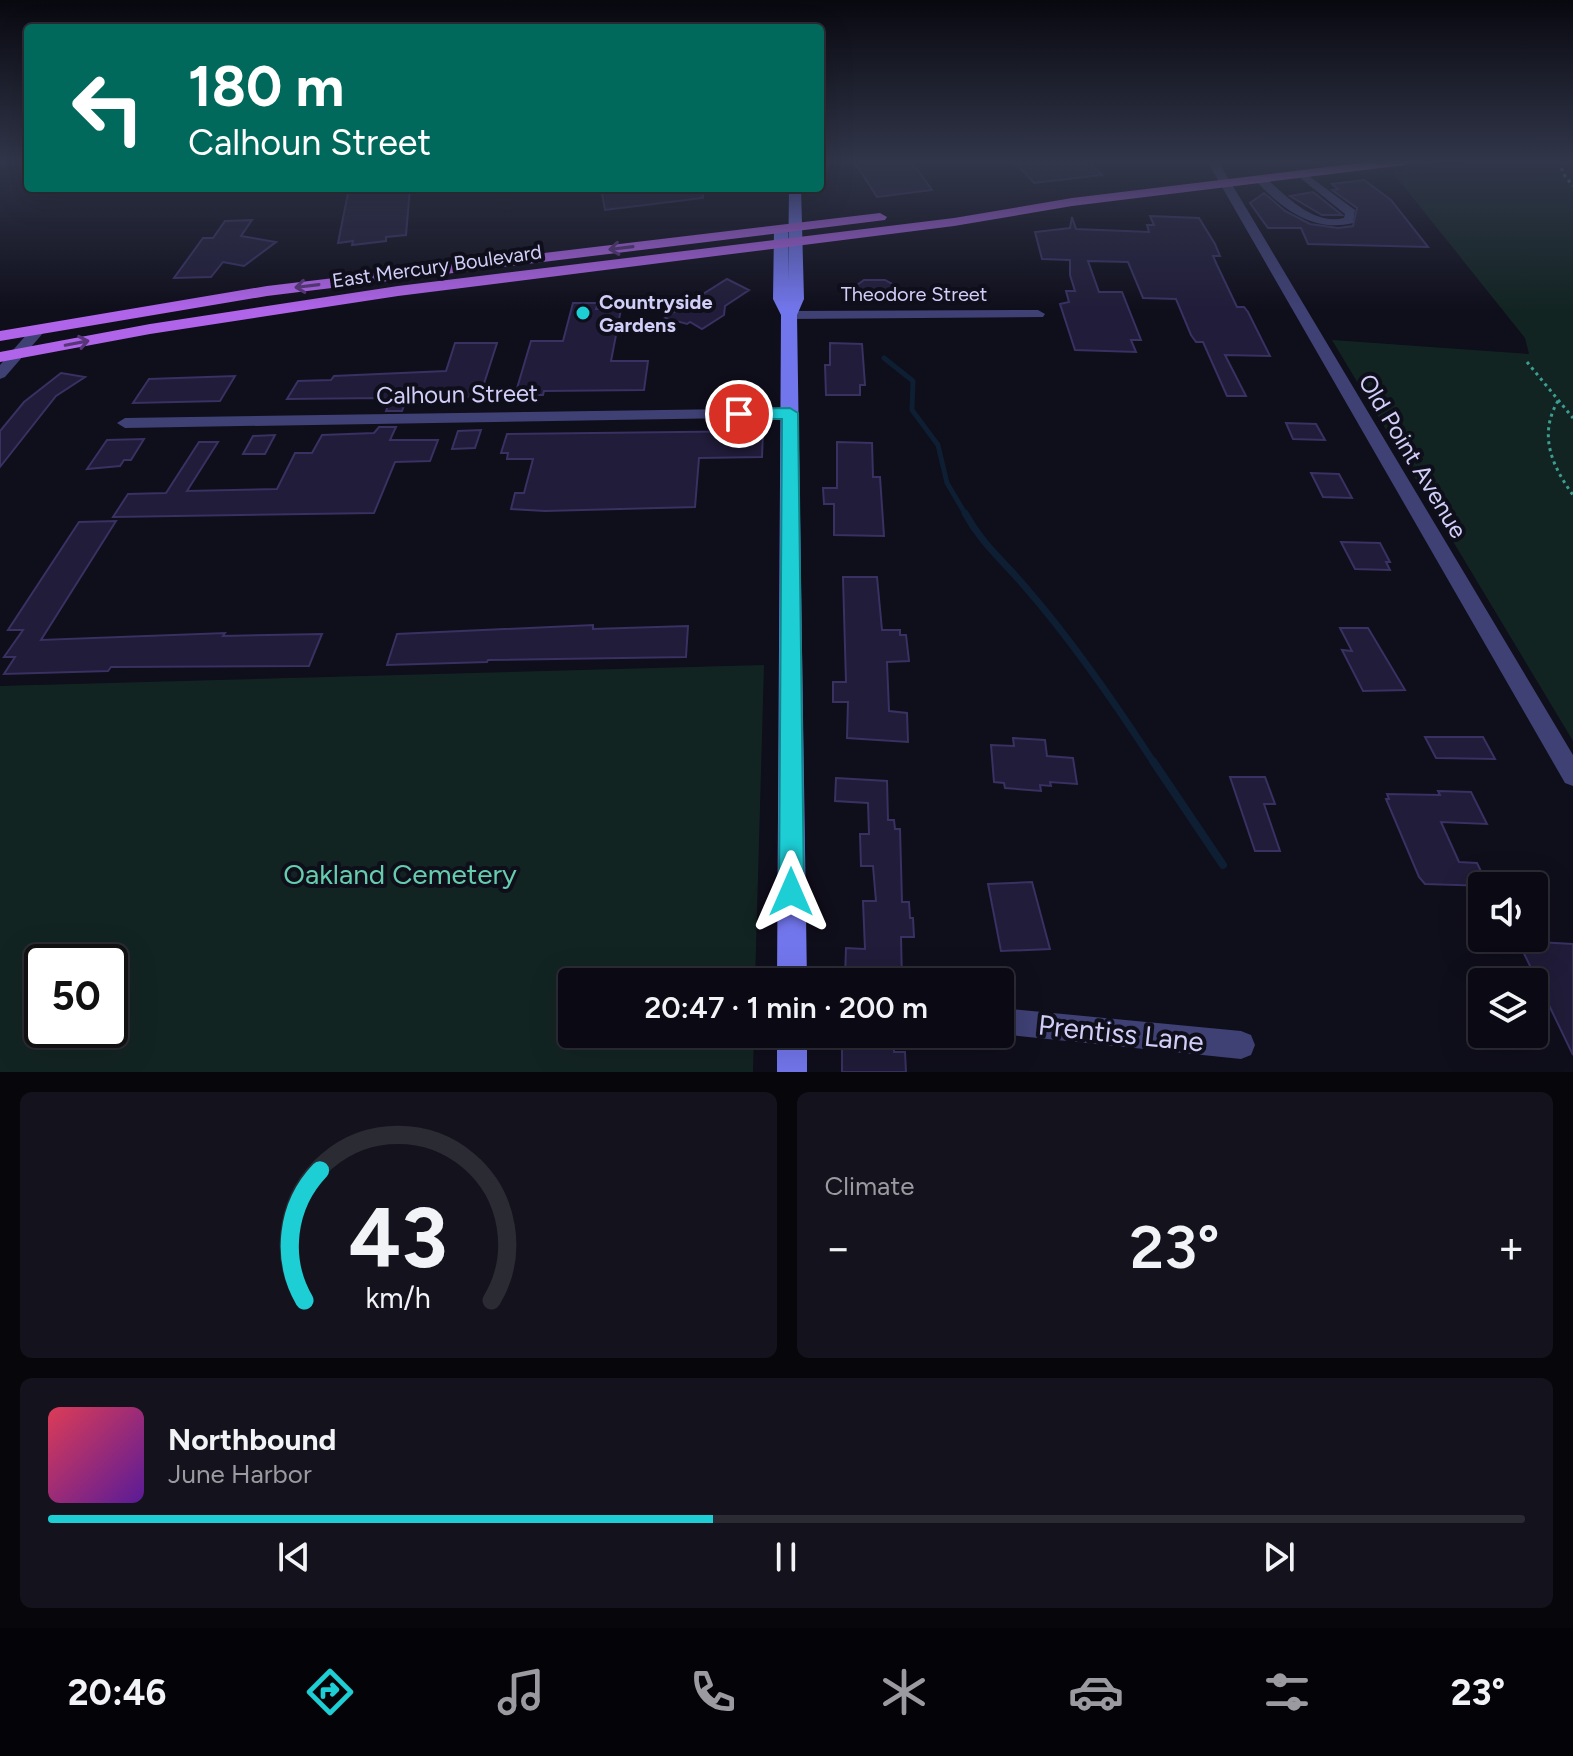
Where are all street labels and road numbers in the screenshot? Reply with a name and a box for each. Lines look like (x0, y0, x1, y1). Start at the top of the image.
street label: East Mercury Boulevard (331, 239, 543, 293)
street label: Theodore Street (841, 282, 987, 306)
street label: Old Point Avenue (1353, 369, 1473, 543)
street label: Calhoun Street (376, 378, 538, 410)
street label: Prentiss Lane (1037, 1007, 1205, 1059)

